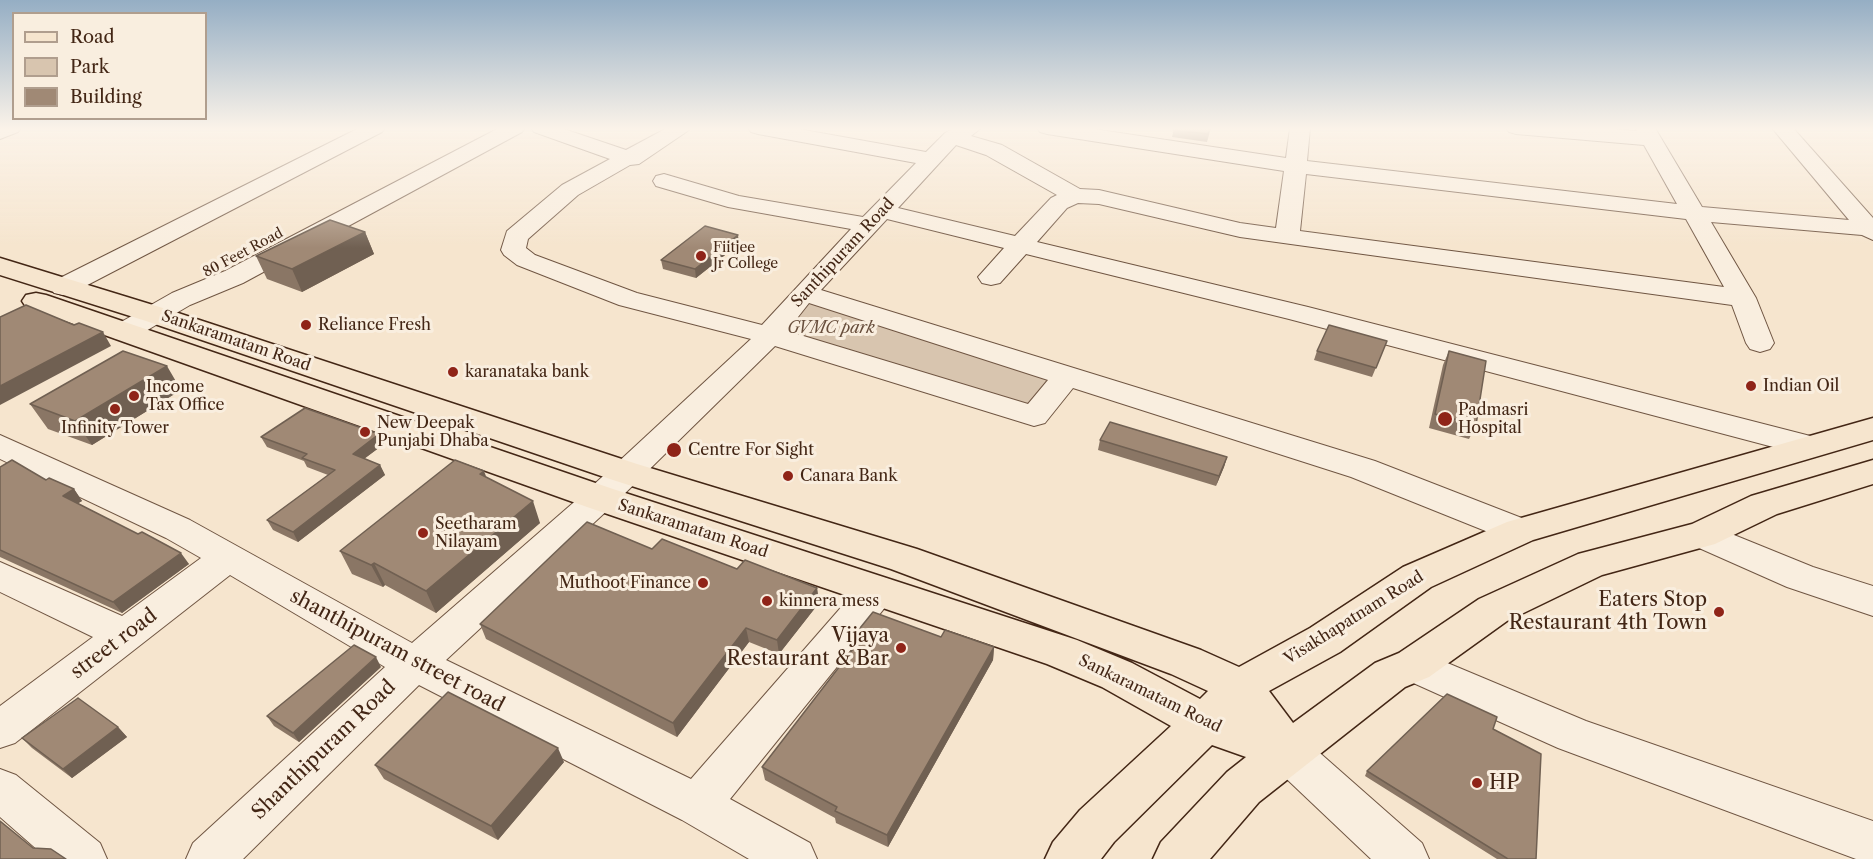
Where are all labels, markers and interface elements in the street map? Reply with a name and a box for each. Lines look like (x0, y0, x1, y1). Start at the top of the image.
legend (12, 12, 207, 120)
text: Road (70, 26, 115, 48)
text: Park (70, 56, 109, 78)
text: Building (70, 86, 142, 108)
street label: Santhipuram Road (788, 195, 898, 311)
street label: 80 Feet Road (200, 225, 286, 281)
place label: Fiitjee Jr College (713, 240, 778, 272)
marker: Fiitjee Jr College (694, 249, 708, 263)
street label: Sankaramatam Road (159, 306, 313, 376)
place label: Reliance Fresh (318, 315, 431, 335)
marker: Reliance Fresh (299, 318, 313, 332)
park label: GVMC park (787, 318, 875, 338)
place label: karanataka bank (465, 362, 589, 382)
marker: karanataka bank (446, 365, 460, 379)
place label: Indian Oil (1763, 376, 1839, 396)
place label: Income Tax Office (146, 377, 225, 415)
marker: Indian Oil (1744, 379, 1758, 393)
marker: Income Tax Office (127, 389, 141, 403)
place label: Padmasri Hospital (1458, 400, 1528, 438)
marker: Infinity Tower (108, 402, 122, 416)
marker: Padmasri Hospital (1436, 410, 1454, 428)
place label: New Deepak Punjabi Dhaba (377, 413, 489, 451)
place label: Infinity Tower (61, 418, 169, 438)
marker: New Deepak Punjabi Dhaba (358, 425, 372, 439)
place label: Centre For Sight (688, 440, 814, 460)
marker: Centre For Sight (665, 441, 683, 459)
place label: Canara Bank (800, 466, 897, 486)
marker: Canara Bank (781, 469, 795, 483)
street label: Sankaramatam Road (616, 496, 770, 562)
place label: Seetharam Nilayam (435, 514, 517, 552)
marker: Seetharam Nilayam (416, 526, 430, 540)
street label: Visakhapatnam Road (1281, 567, 1427, 669)
place label: Muthoot Finance (559, 573, 691, 593)
marker: Muthoot Finance (696, 576, 710, 590)
street label: shanthipuram street road (286, 584, 508, 718)
place label: Eaters Stop Restaurant 4th Town (1509, 588, 1707, 635)
place label: kinnera mess (779, 591, 879, 611)
marker: kinnera mess (760, 594, 774, 608)
street label: street road (66, 604, 162, 684)
marker: Eaters Stop Restaurant 4th Town (1712, 605, 1726, 619)
place label: Vijaya Restaurant & Bar (727, 624, 889, 671)
marker: Vijaya Restaurant & Bar (894, 641, 908, 655)
street label: Sankaramatam Road (1075, 651, 1225, 737)
street label: Shanthipuram Road (247, 675, 401, 825)
place label: HP (1489, 771, 1519, 795)
marker: HP (1470, 776, 1484, 790)

